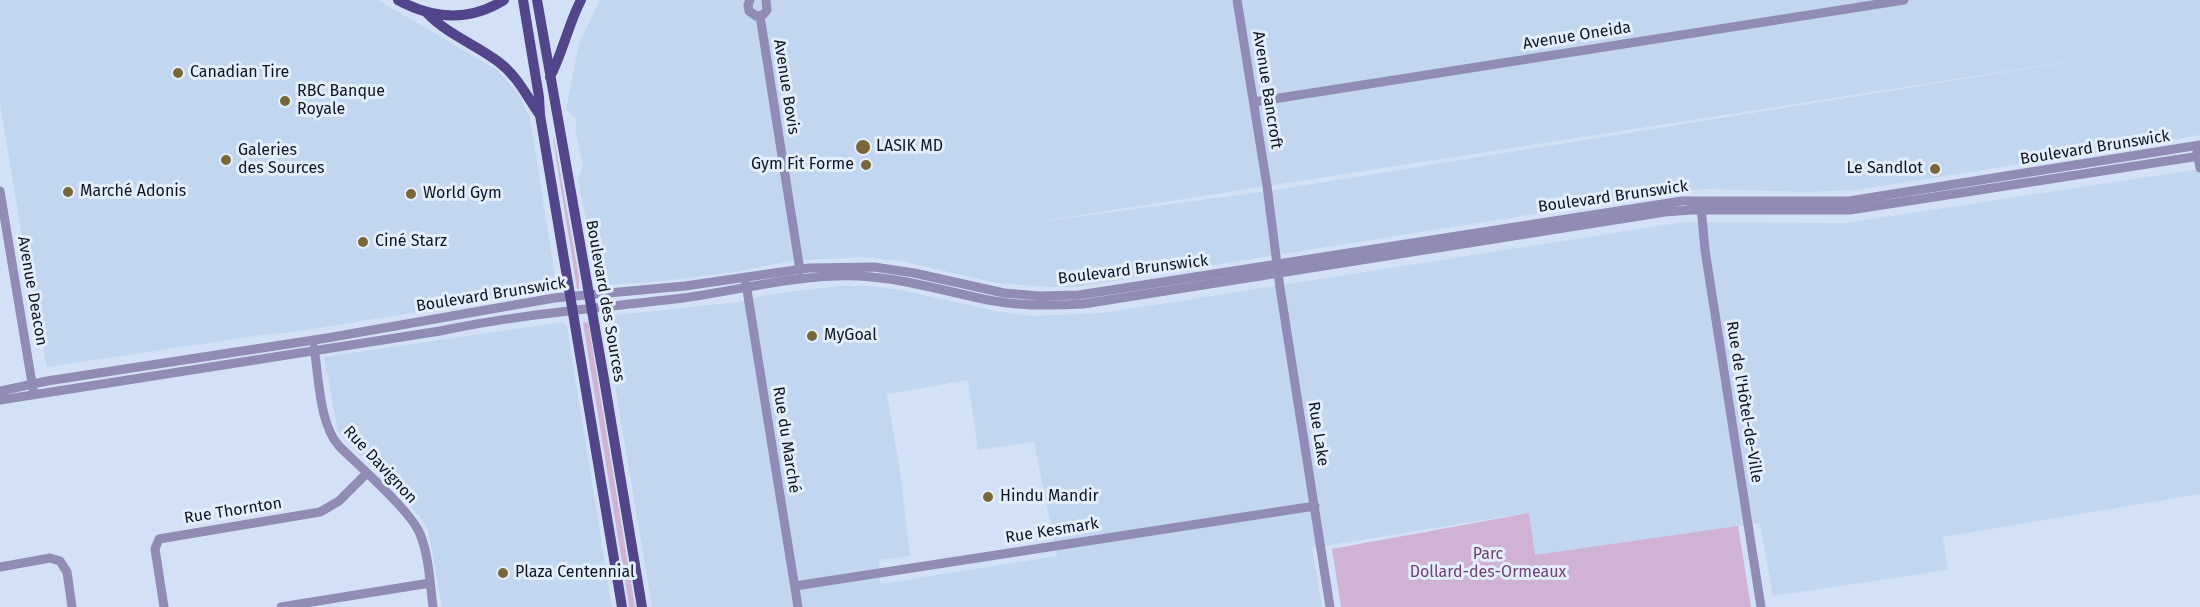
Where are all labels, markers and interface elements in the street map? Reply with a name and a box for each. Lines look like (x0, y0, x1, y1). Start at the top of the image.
street label: Avenue Oneida (1522, 18, 1632, 54)
street label: Avenue Bancroft (1248, 30, 1286, 150)
street label: Avenue Bovis (769, 38, 803, 136)
place label: Canadian Tire (190, 63, 289, 83)
marker: Canadian Tire (171, 66, 185, 80)
place label: RBC Banque Royale (297, 82, 385, 120)
marker: RBC Banque Royale (278, 94, 292, 108)
street label: Boulevard Brunswick (2019, 127, 2171, 169)
place label: LASIK MD (876, 137, 943, 157)
marker: LASIK MD (854, 138, 872, 156)
place label: Galeries des Sources (238, 141, 325, 179)
marker: Galeries des Sources (219, 153, 233, 167)
place label: Gym Fit Forme (751, 155, 854, 175)
marker: Gym Fit Forme (859, 158, 873, 172)
place label: Le Sandlot (1846, 159, 1923, 179)
marker: Le Sandlot (1928, 162, 1942, 176)
street label: Boulevard Brunswick (1537, 177, 1689, 217)
place label: Marché Adonis (80, 182, 186, 202)
place label: World Gym (423, 184, 502, 204)
marker: Marché Adonis (61, 185, 75, 199)
marker: World Gym (404, 187, 418, 201)
street label: Boulevard des Sources (581, 219, 629, 383)
place label: Ciné Starz (375, 232, 447, 252)
street label: Avenue Deacon (13, 235, 51, 347)
marker: Ciné Starz (356, 235, 370, 249)
street label: Boulevard Brunswick (1057, 251, 1209, 289)
street label: Boulevard Brunswick (415, 274, 567, 316)
street label: Rue de l'Hôtel-de-Ville (1722, 320, 1766, 484)
place label: MyGoal (824, 326, 877, 346)
marker: MyGoal (805, 329, 819, 343)
street label: Rue du Marché (768, 385, 804, 495)
street label: Rue Lake (1303, 400, 1333, 468)
street label: Rue Davignon (339, 422, 421, 508)
place label: Hindu Mandir (1000, 487, 1099, 507)
marker: Hindu Mandir (981, 490, 995, 504)
street label: Rue Thornton (183, 494, 283, 528)
street label: Rue Kesmark (1004, 514, 1100, 548)
park label: Parc Dollard-des-Ormeaux (1410, 545, 1566, 583)
place label: Plaza Centennial (515, 563, 635, 583)
marker: Plaza Centennial (496, 566, 510, 580)

